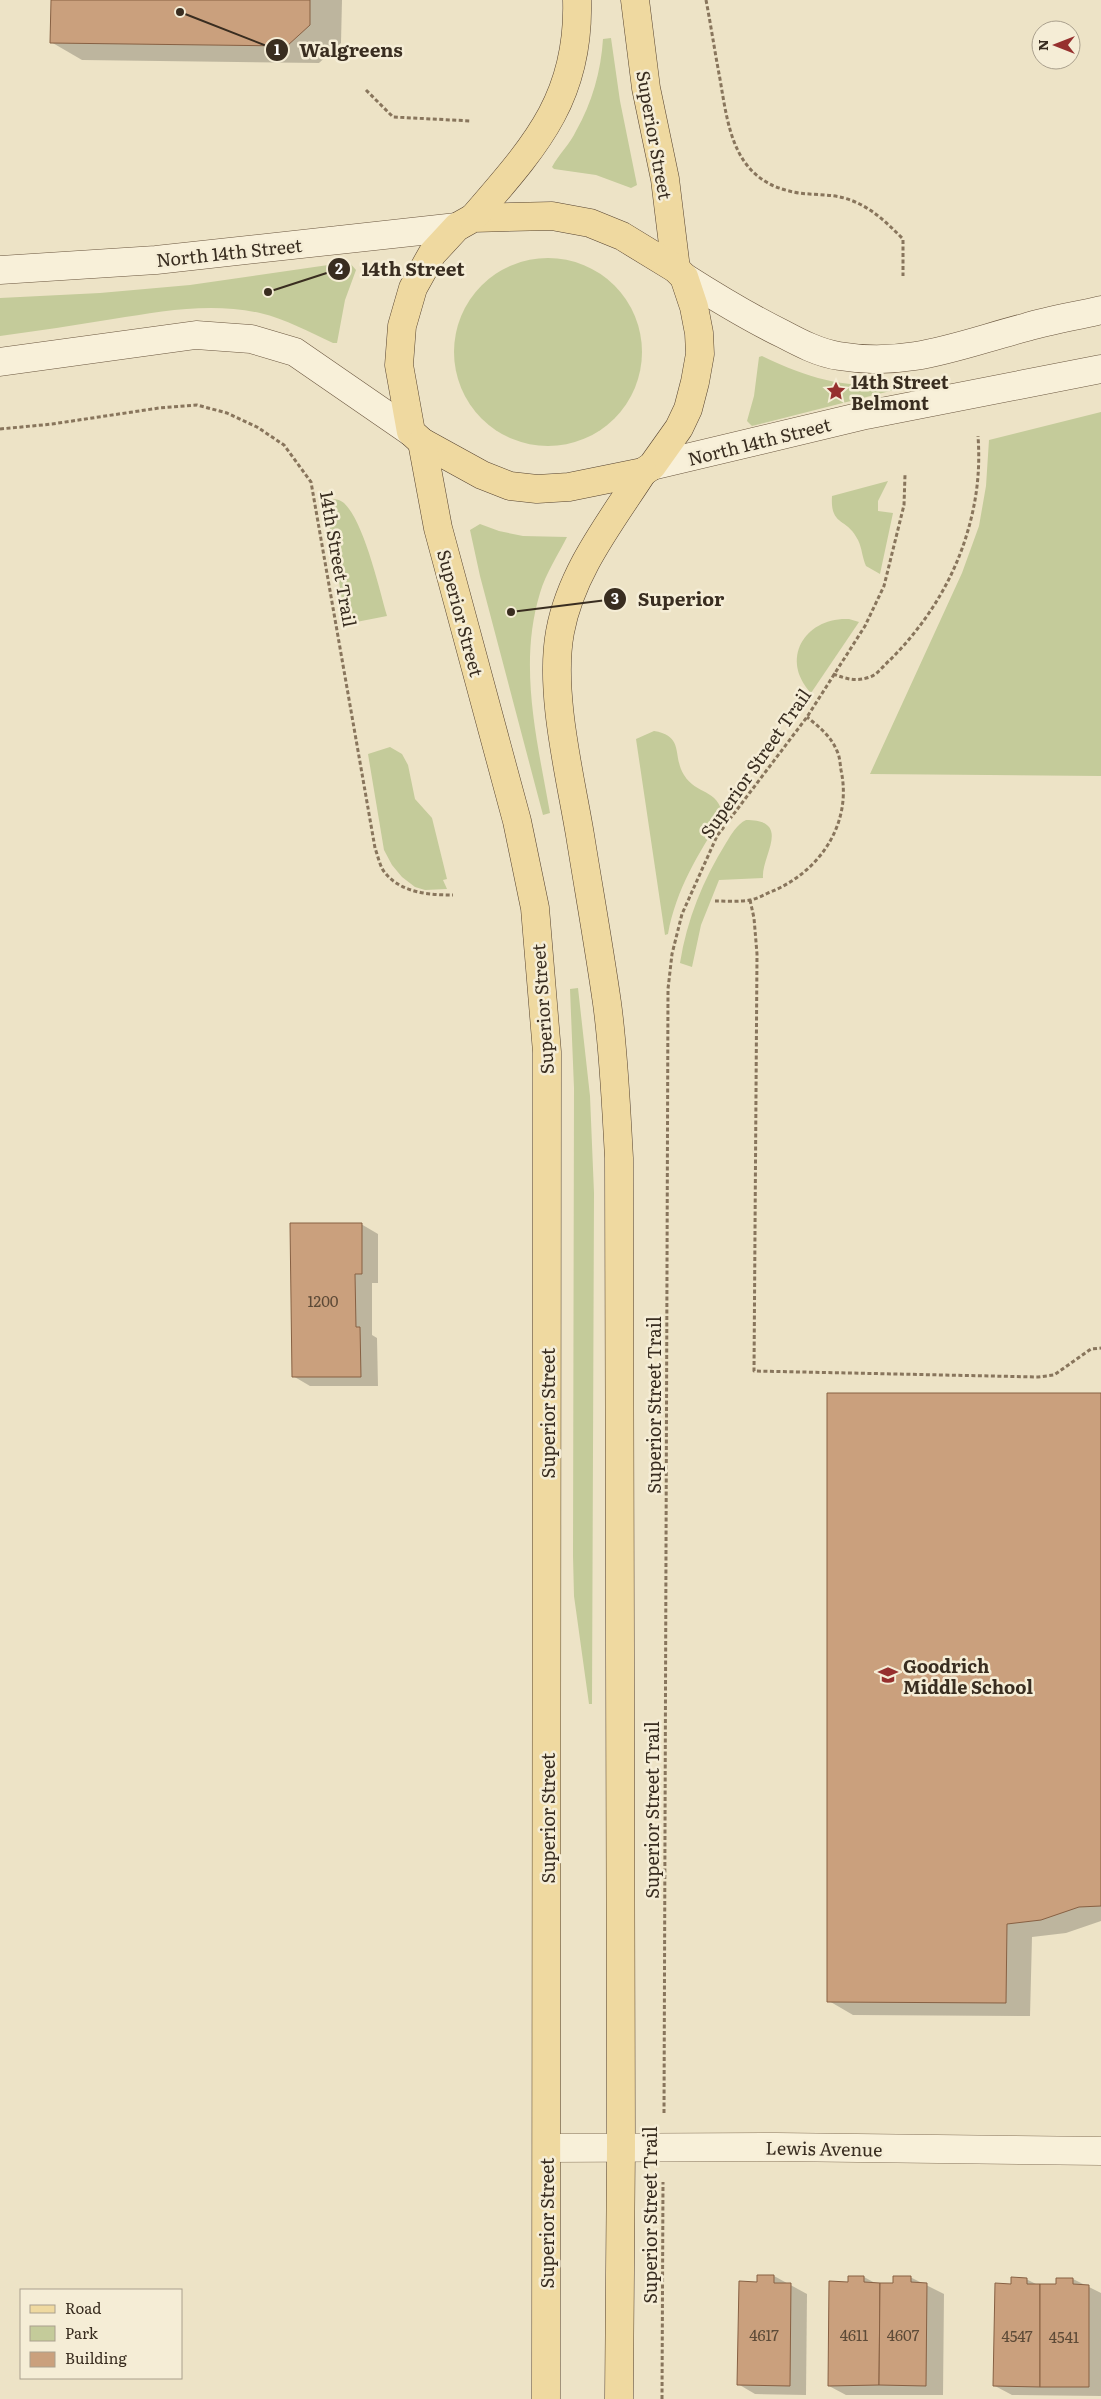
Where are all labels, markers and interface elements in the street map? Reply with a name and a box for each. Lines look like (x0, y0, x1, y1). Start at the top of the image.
north arrow (1031, 20, 1081, 70)
callout: Walgreens (265, 33, 413, 67)
text: Walgreens (299, 35, 403, 63)
text: 1 (274, 37, 280, 60)
text: N (1032, 39, 1052, 51)
street label: Superior Street (630, 68, 680, 202)
street label: North 14th Street (155, 231, 304, 273)
callout: 14th Street (326, 252, 474, 286)
text: 14th Street (361, 254, 465, 282)
text: 2 (335, 256, 343, 279)
place label: 14th Street Belmont (851, 368, 949, 416)
place icon: 14th Street Belmont (825, 380, 847, 402)
street label: North 14th Street (685, 410, 834, 472)
street label: 14th Street Trail (314, 489, 364, 629)
street label: Superior Street (431, 546, 491, 680)
callout: Superior (603, 582, 734, 616)
text: Superior (638, 584, 725, 612)
text: 3 (611, 586, 619, 609)
street label: Superior Street Trail (693, 683, 817, 843)
street label: Superior Street (524, 942, 560, 1075)
house number: 1200 (307, 1289, 339, 1312)
street label: Superior Street Trail (640, 1316, 667, 1494)
street label: Superior Street (534, 1347, 561, 1478)
place label: Goodrich Middle School (903, 1652, 1033, 1700)
school or university icon: Goodrich Middle School (877, 1664, 899, 1686)
street label: Superior Street Trail (638, 1721, 665, 1899)
street label: Superior Street (534, 1752, 561, 1883)
street label: Superior Street Trail (636, 2126, 663, 2304)
street label: Lewis Avenue (765, 2133, 883, 2163)
street label: Superior Street (533, 2157, 560, 2288)
legend (20, 2289, 182, 2379)
text: Road (65, 2296, 101, 2319)
text: Park (65, 2321, 99, 2344)
house number: 4617 (749, 2323, 779, 2346)
house number: 4611 (840, 2323, 868, 2346)
house number: 4607 (887, 2323, 920, 2346)
house number: 4547 (1001, 2324, 1033, 2347)
house number: 4541 (1049, 2325, 1079, 2348)
text: Building (65, 2346, 127, 2369)

